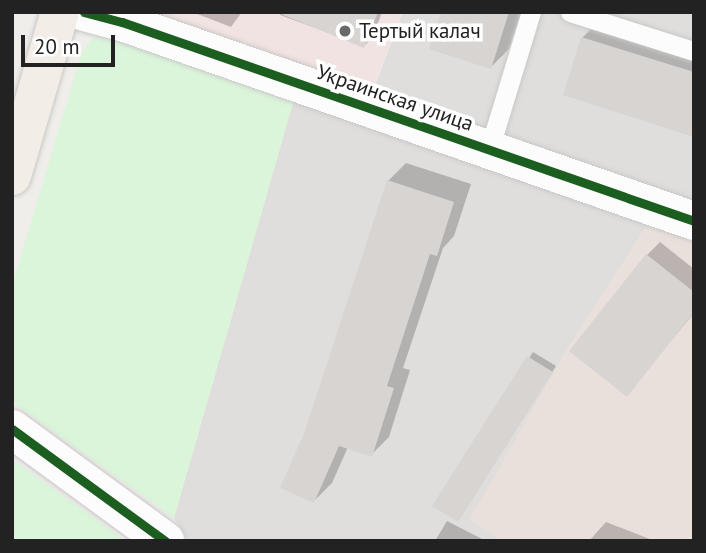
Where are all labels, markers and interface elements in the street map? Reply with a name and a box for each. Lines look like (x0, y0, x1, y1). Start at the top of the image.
place label: Тертый калач (359, 18, 481, 44)
scale bar (24, 21, 119, 65)
marker: Тертый калач (337, 23, 353, 39)
text: 20 m (34, 33, 80, 60)
street label: Украинская улица (313, 59, 477, 137)

